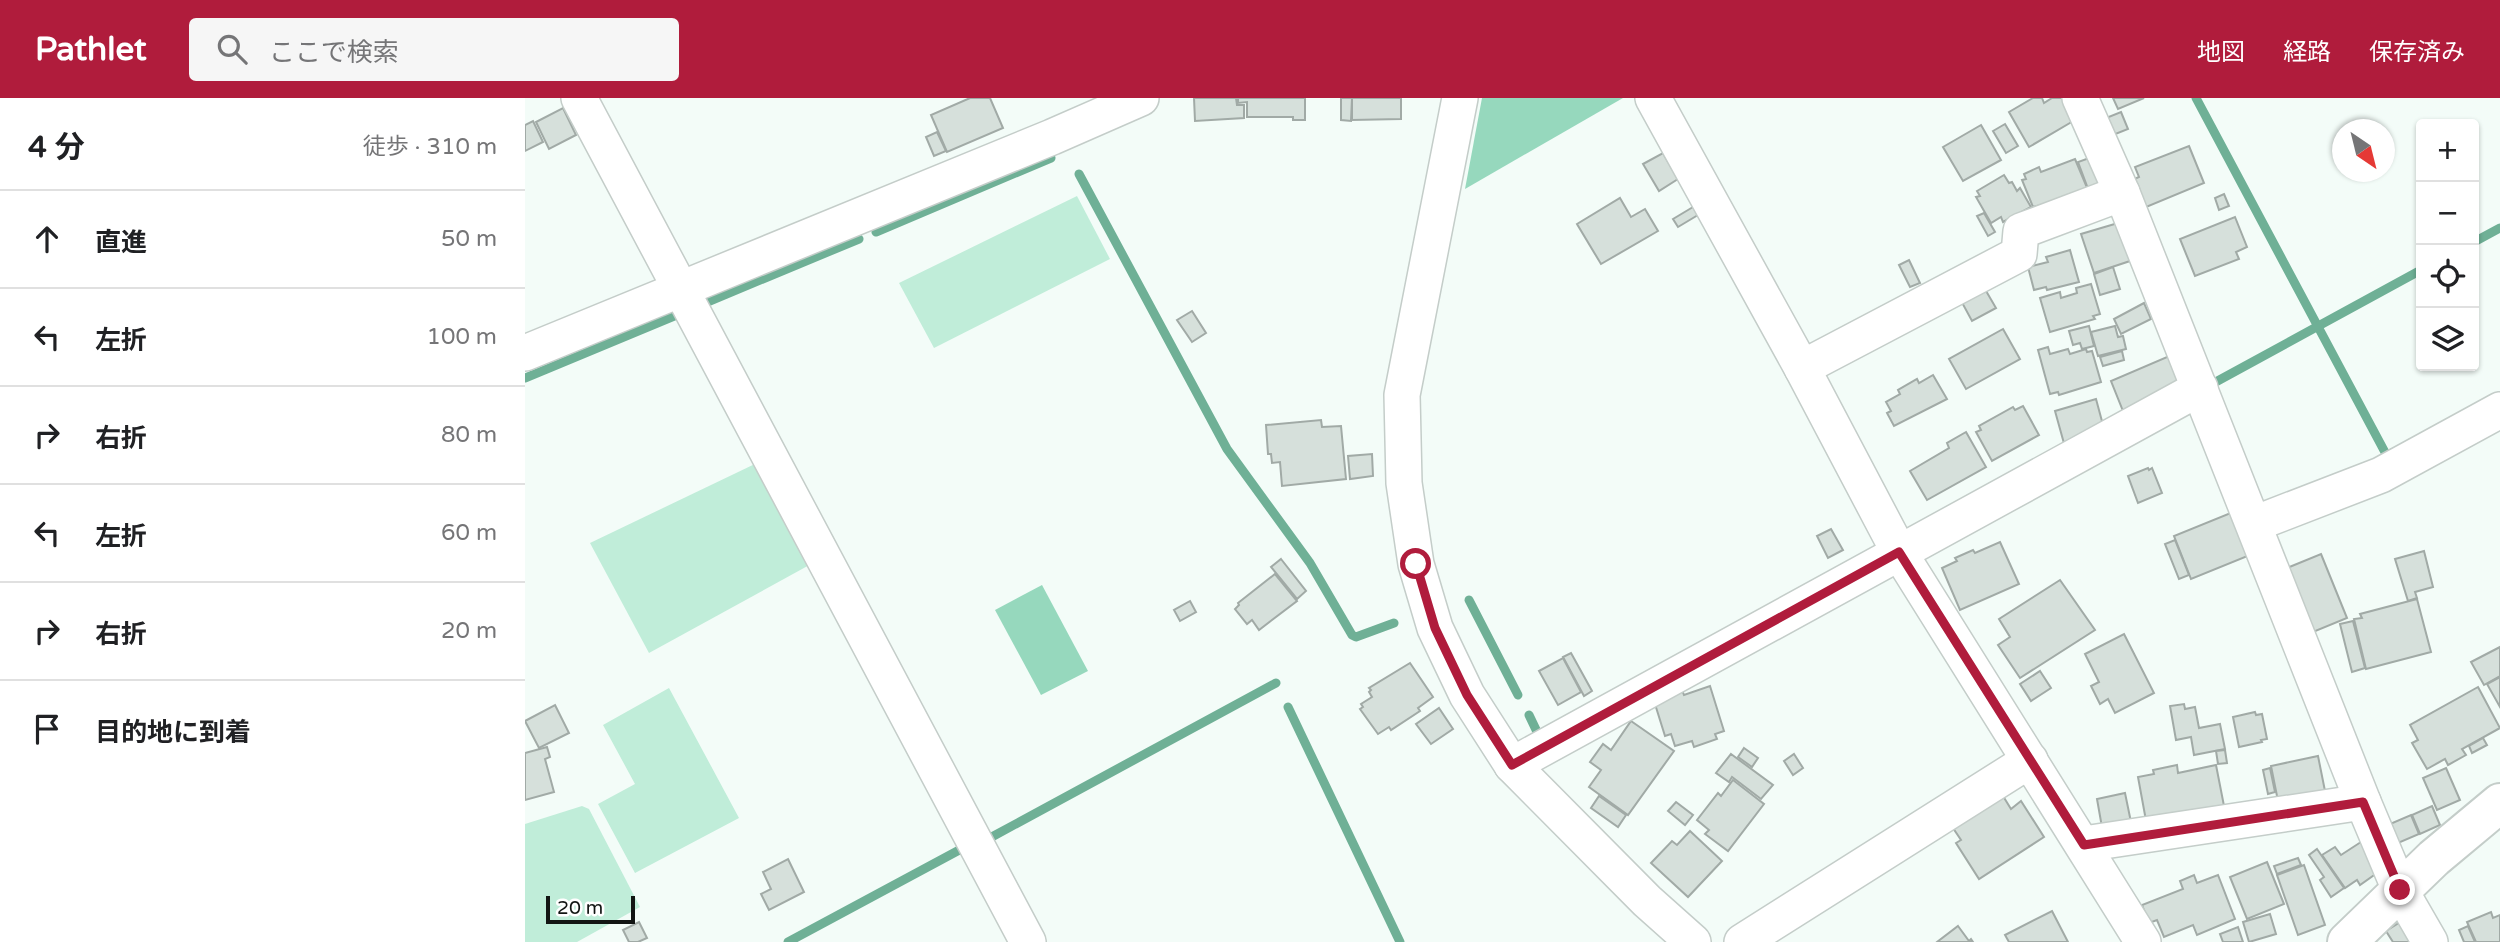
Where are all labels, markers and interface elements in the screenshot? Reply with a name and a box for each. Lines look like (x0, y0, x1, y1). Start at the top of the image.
search box (189, 18, 679, 81)
text: Pathlet (35, 30, 147, 69)
icon: search (213, 30, 251, 68)
text: ここで検索 (269, 37, 399, 68)
text: 地図 (2197, 38, 2245, 67)
text: 経路 (2283, 38, 2331, 67)
text: 保存済み (2369, 38, 2465, 67)
north arrow (2332, 119, 2395, 182)
map controls (2416, 119, 2479, 371)
button: + (2416, 119, 2479, 182)
text: 4 分 (28, 129, 85, 166)
text: 徒歩 · 310 m (363, 133, 497, 161)
button: − (2416, 182, 2479, 245)
icon: ahead (28, 220, 66, 258)
text: 50 m (441, 225, 497, 253)
text: 直進 (95, 227, 147, 258)
button: locate (2416, 245, 2479, 308)
button: layers (2416, 308, 2479, 371)
icon: left (28, 318, 66, 356)
text: 100 m (427, 323, 497, 351)
text: 左折 (95, 325, 147, 356)
icon: right (28, 416, 66, 454)
text: 80 m (441, 421, 497, 449)
text: 右折 (95, 423, 147, 454)
icon: left (28, 514, 66, 552)
text: 60 m (441, 519, 497, 547)
text: 左折 (95, 521, 147, 552)
route start (1400, 548, 1431, 579)
icon: right (28, 612, 66, 650)
text: 20 m (441, 617, 497, 645)
text: 右折 (95, 619, 147, 650)
icon: arrive (28, 710, 66, 748)
text: 目的地に到着 (95, 717, 251, 748)
route end (2384, 874, 2415, 905)
scale bar (546, 893, 635, 925)
text: 20 m (557, 897, 603, 919)

